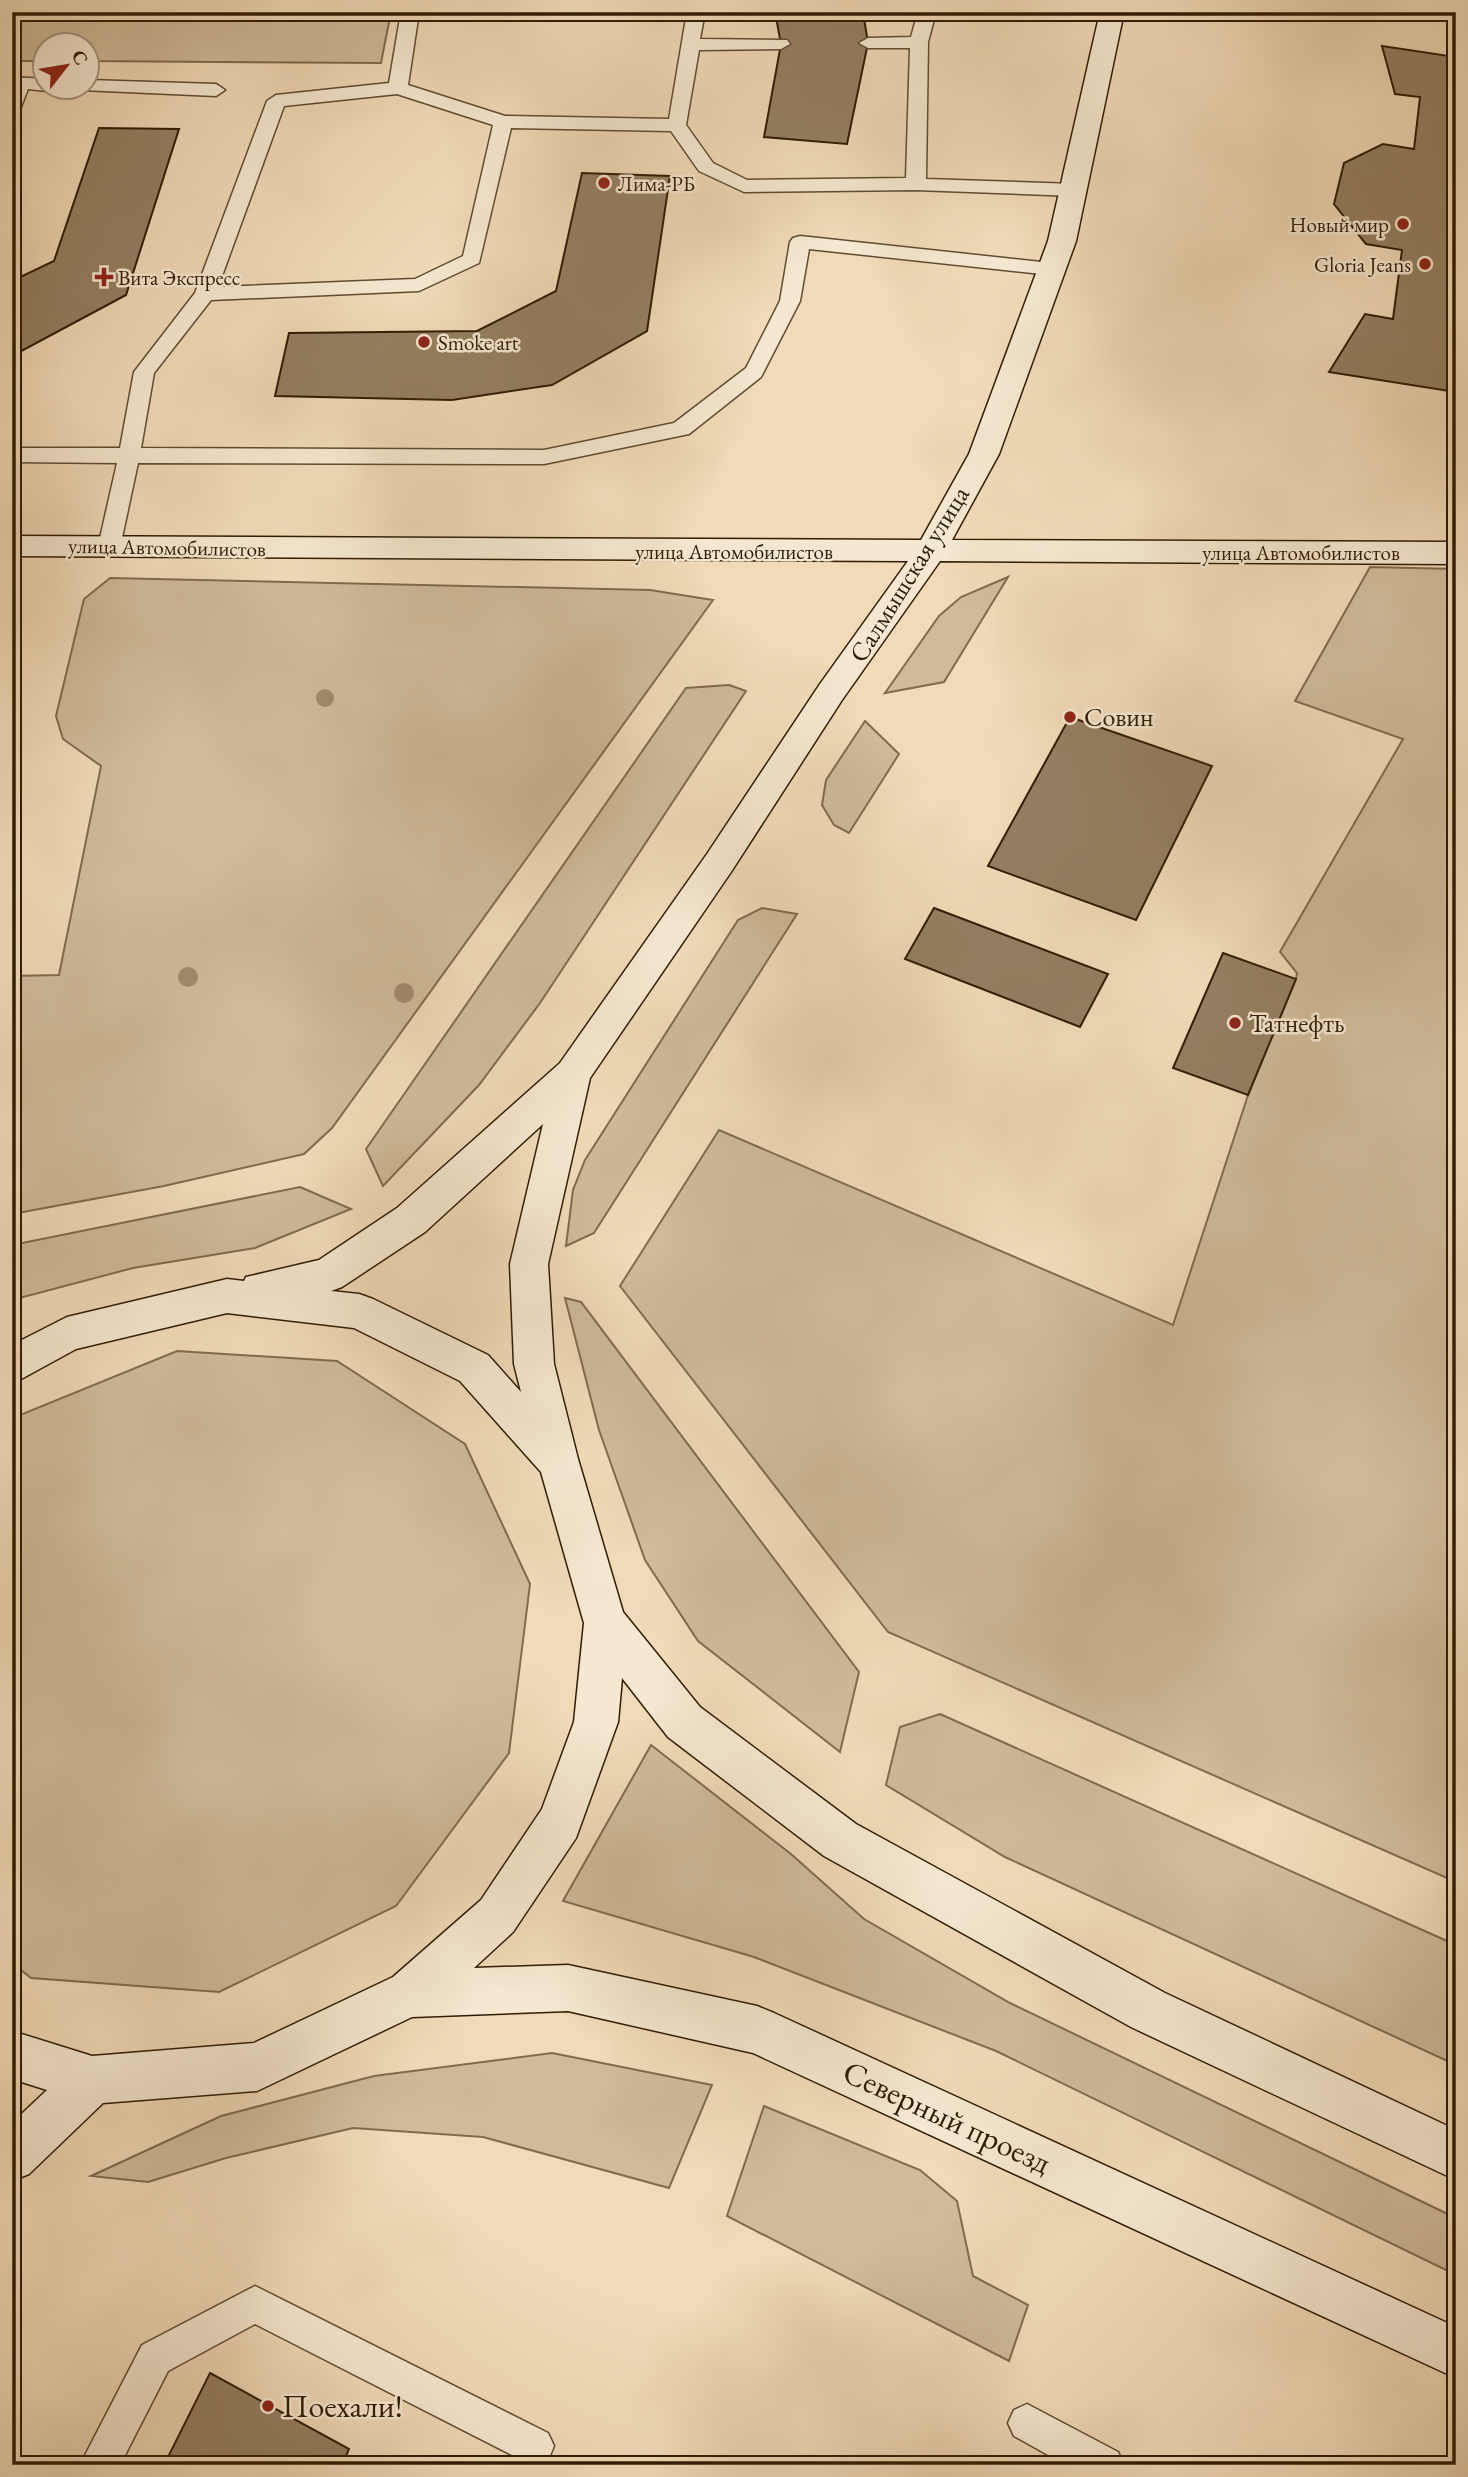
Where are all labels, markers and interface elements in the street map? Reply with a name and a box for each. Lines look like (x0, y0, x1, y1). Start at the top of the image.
north arrow (32, 32, 102, 102)
text: С (66, 45, 94, 70)
place label: Лима-РБ (618, 170, 695, 197)
marker: Лима-РБ (596, 175, 612, 191)
place label: Новый мир (1289, 211, 1389, 238)
marker: Новый мир (1395, 216, 1411, 232)
place label: Gloria Jeans (1314, 251, 1411, 278)
marker: Gloria Jeans (1417, 256, 1433, 272)
place label: Вита Экспресс (118, 264, 240, 291)
marker: Вита Экспресс (96, 269, 112, 285)
place label: Smoke art (438, 329, 519, 356)
marker: Smoke art (416, 334, 432, 350)
street label: Салмышская улица (841, 479, 977, 668)
street label: улица Автомобилистов (68, 532, 266, 562)
street label: улица Автомобилистов (635, 538, 833, 565)
street label: улица Автомобилистов (1202, 539, 1400, 566)
place label: Совин (1084, 700, 1154, 734)
marker: Совин (1062, 709, 1078, 725)
place label: Татнефть (1249, 1006, 1345, 1040)
marker: Татнефть (1227, 1015, 1243, 1031)
street label: Северный проезд (836, 2050, 1058, 2184)
place label: Поехали! (282, 2385, 403, 2427)
marker: Поехали! (260, 2398, 276, 2414)

